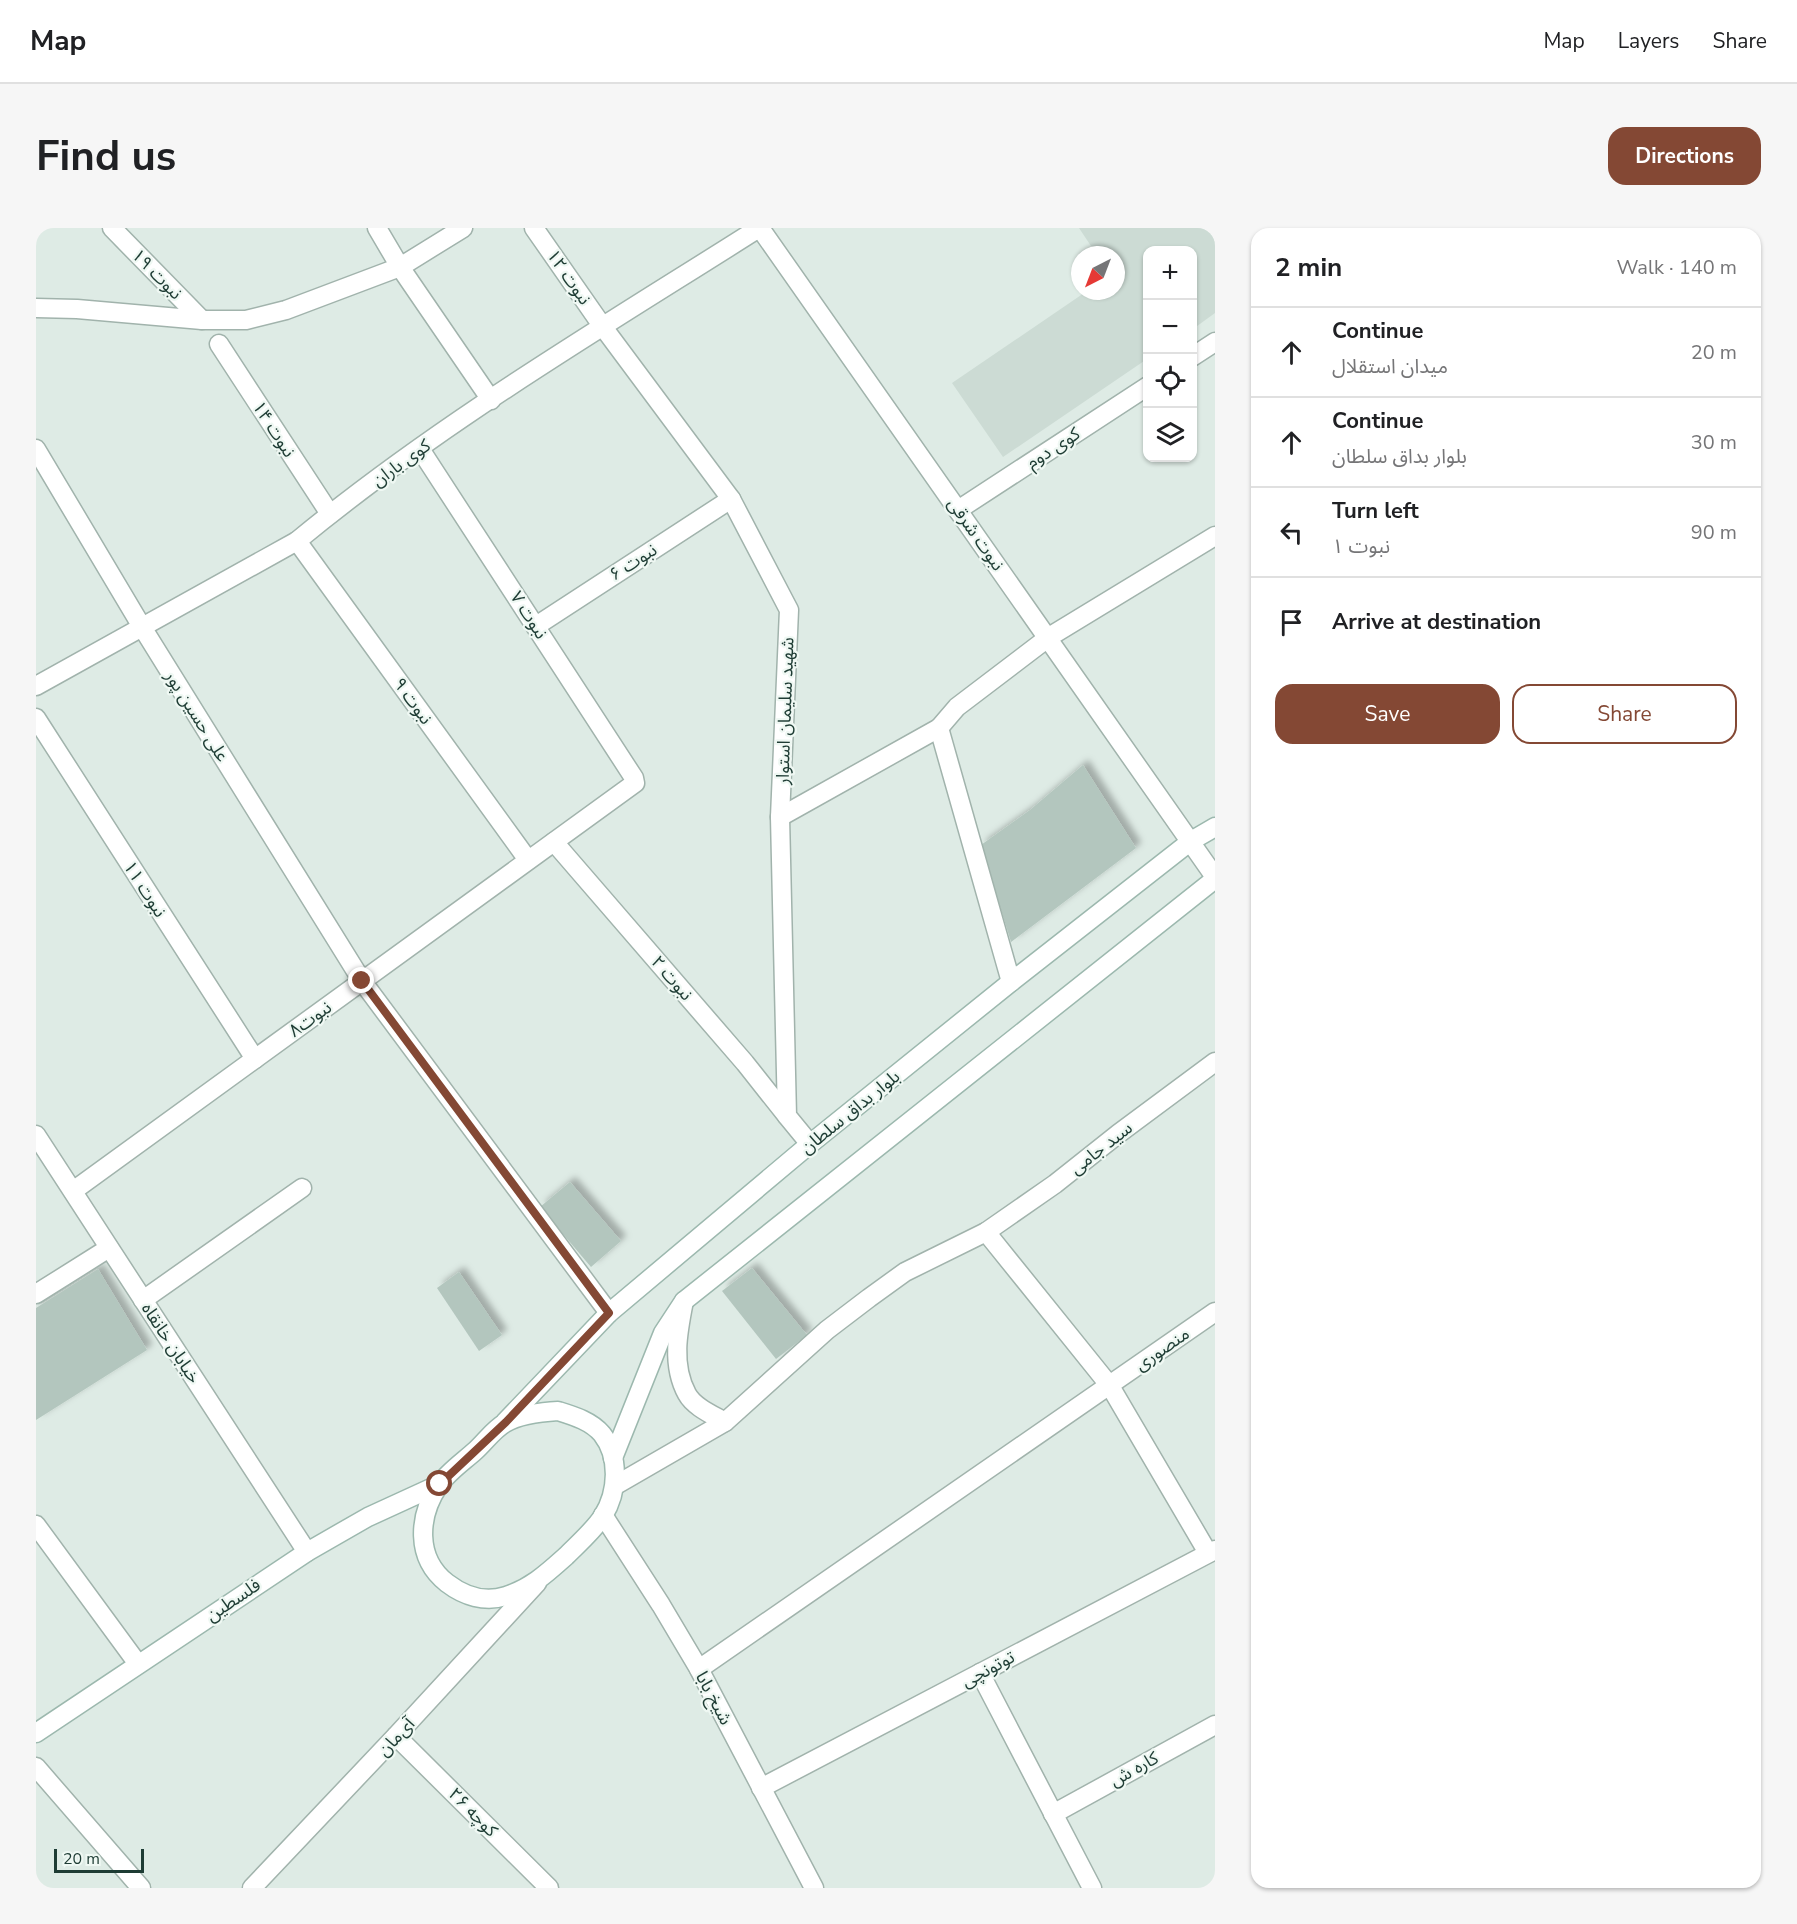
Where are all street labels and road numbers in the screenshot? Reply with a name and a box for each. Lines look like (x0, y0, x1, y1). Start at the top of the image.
street label: نبوت ۱۹ (126, 243, 188, 305)
street label: نبوت ۱۲ (541, 244, 597, 310)
street label: نبوت ۱۴ (247, 396, 301, 462)
street label: کوی دوم (1021, 421, 1086, 476)
street label: کوی باران (367, 433, 436, 492)
street label: نبوت شرقی (942, 493, 1010, 575)
street label: نبوت ۶ (605, 538, 661, 586)
street label: نبوت ۷ (505, 587, 553, 643)
street label: شهید سلیمان استوار (770, 637, 800, 786)
street label: علی حسین پور (159, 665, 235, 766)
street label: نبوت ۹ (388, 673, 438, 729)
street label: نبوت ۱۱ (118, 856, 172, 922)
street label: نبوت ۲ (646, 950, 698, 1006)
street label: نبوت۸ (284, 995, 336, 1043)
street label: بلوار بداق سلطان (795, 1064, 905, 1160)
street label: سید جامی (1065, 1116, 1137, 1180)
street label: خیابان خانقاه (136, 1298, 206, 1388)
street label: منصوری (1130, 1322, 1194, 1376)
street label: فلسطین (201, 1573, 265, 1627)
street label: توتونچی (957, 1645, 1019, 1693)
street label: شیخ بابا (689, 1667, 738, 1729)
street label: آی‌مان (372, 1712, 421, 1762)
street label: کاره ش (1105, 1746, 1163, 1792)
street label: کوچه ۲۶ (443, 1782, 503, 1842)

